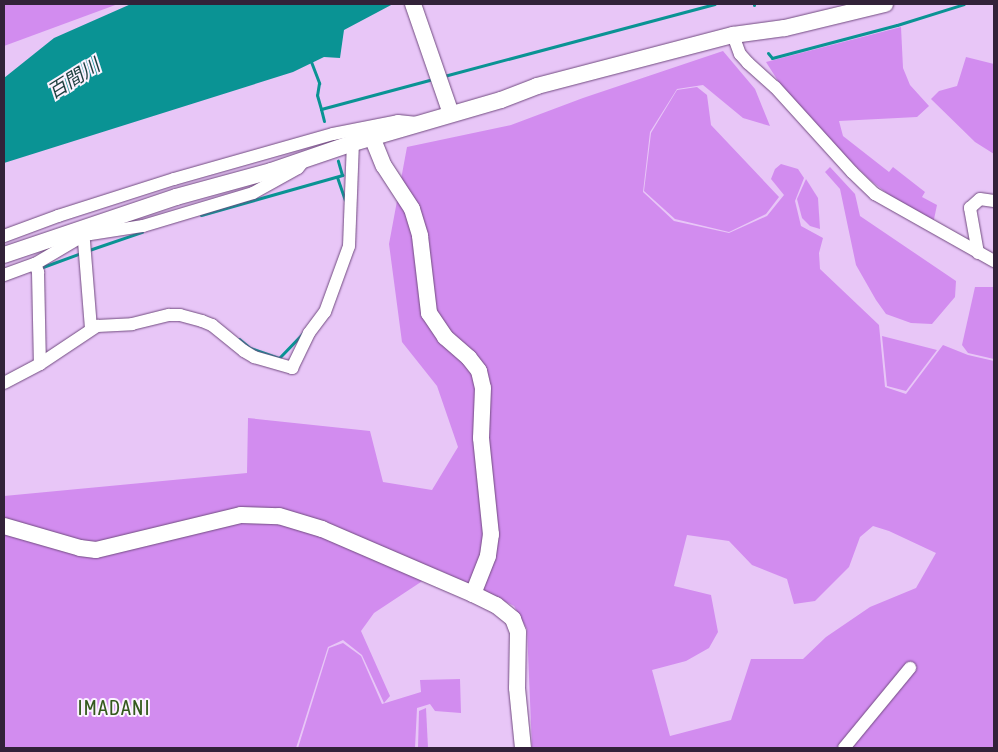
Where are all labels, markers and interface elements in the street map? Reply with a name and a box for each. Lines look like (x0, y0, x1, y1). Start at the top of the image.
water label: 百間川 (44, 54, 104, 104)
district label: IMADANI (77, 695, 151, 719)

